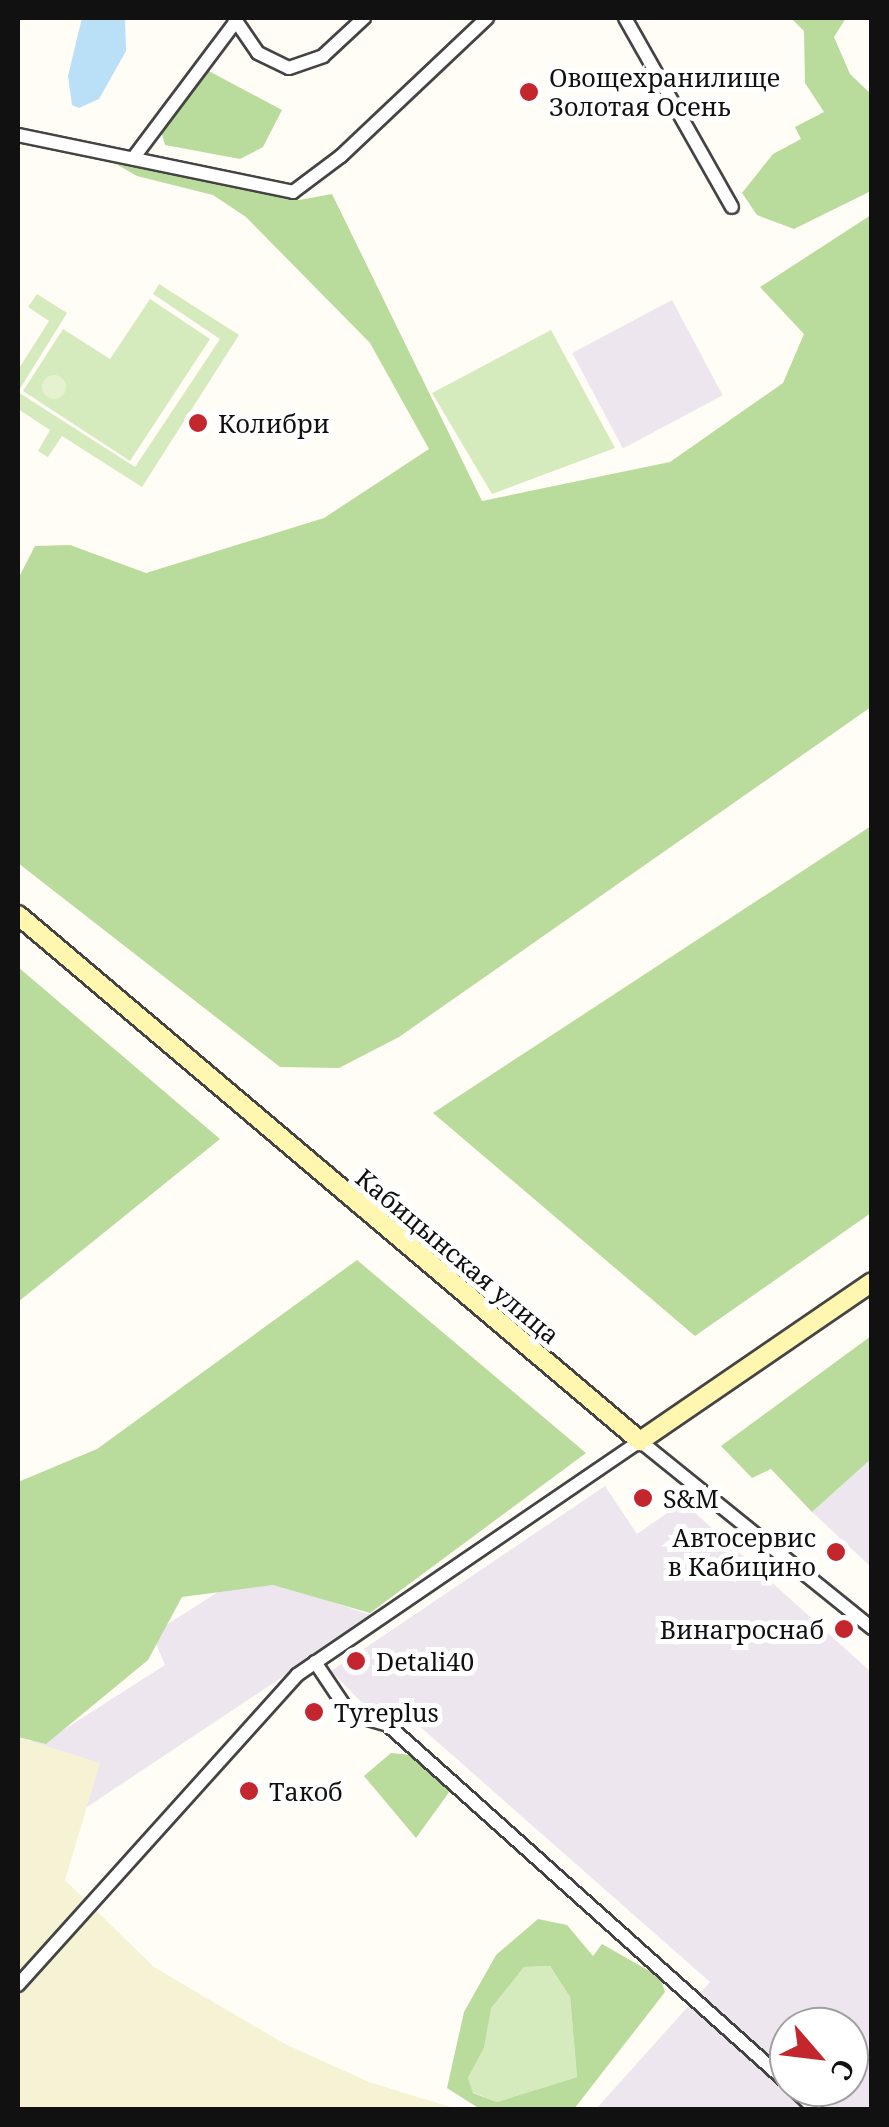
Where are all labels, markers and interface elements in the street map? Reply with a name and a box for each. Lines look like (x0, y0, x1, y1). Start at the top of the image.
place label: Овощехранилище Золотая Осень (549, 63, 780, 122)
marker: Овощехранилище Золотая Осень (518, 81, 540, 103)
place label: Колибри (218, 408, 330, 438)
marker: Колибри (187, 412, 209, 434)
street label: Кабицынская улица (350, 1162, 566, 1350)
place label: S&M (663, 1483, 719, 1513)
marker: S&M (632, 1487, 654, 1509)
place label: Автосервис в Кабицино (668, 1523, 816, 1582)
marker: Автосервис в Кабицино (825, 1541, 847, 1563)
place label: Винагроснаб (660, 1614, 824, 1644)
marker: Винагроснаб (833, 1618, 855, 1640)
place label: Detali40 (376, 1646, 474, 1676)
marker: Detali40 (345, 1650, 367, 1672)
place label: Tyreplus (334, 1697, 439, 1727)
marker: Tyreplus (303, 1701, 325, 1723)
place label: Такоб (269, 1776, 343, 1806)
marker: Такоб (238, 1780, 260, 1802)
north arrow (769, 2007, 869, 2107)
text: С (823, 2053, 865, 2087)

